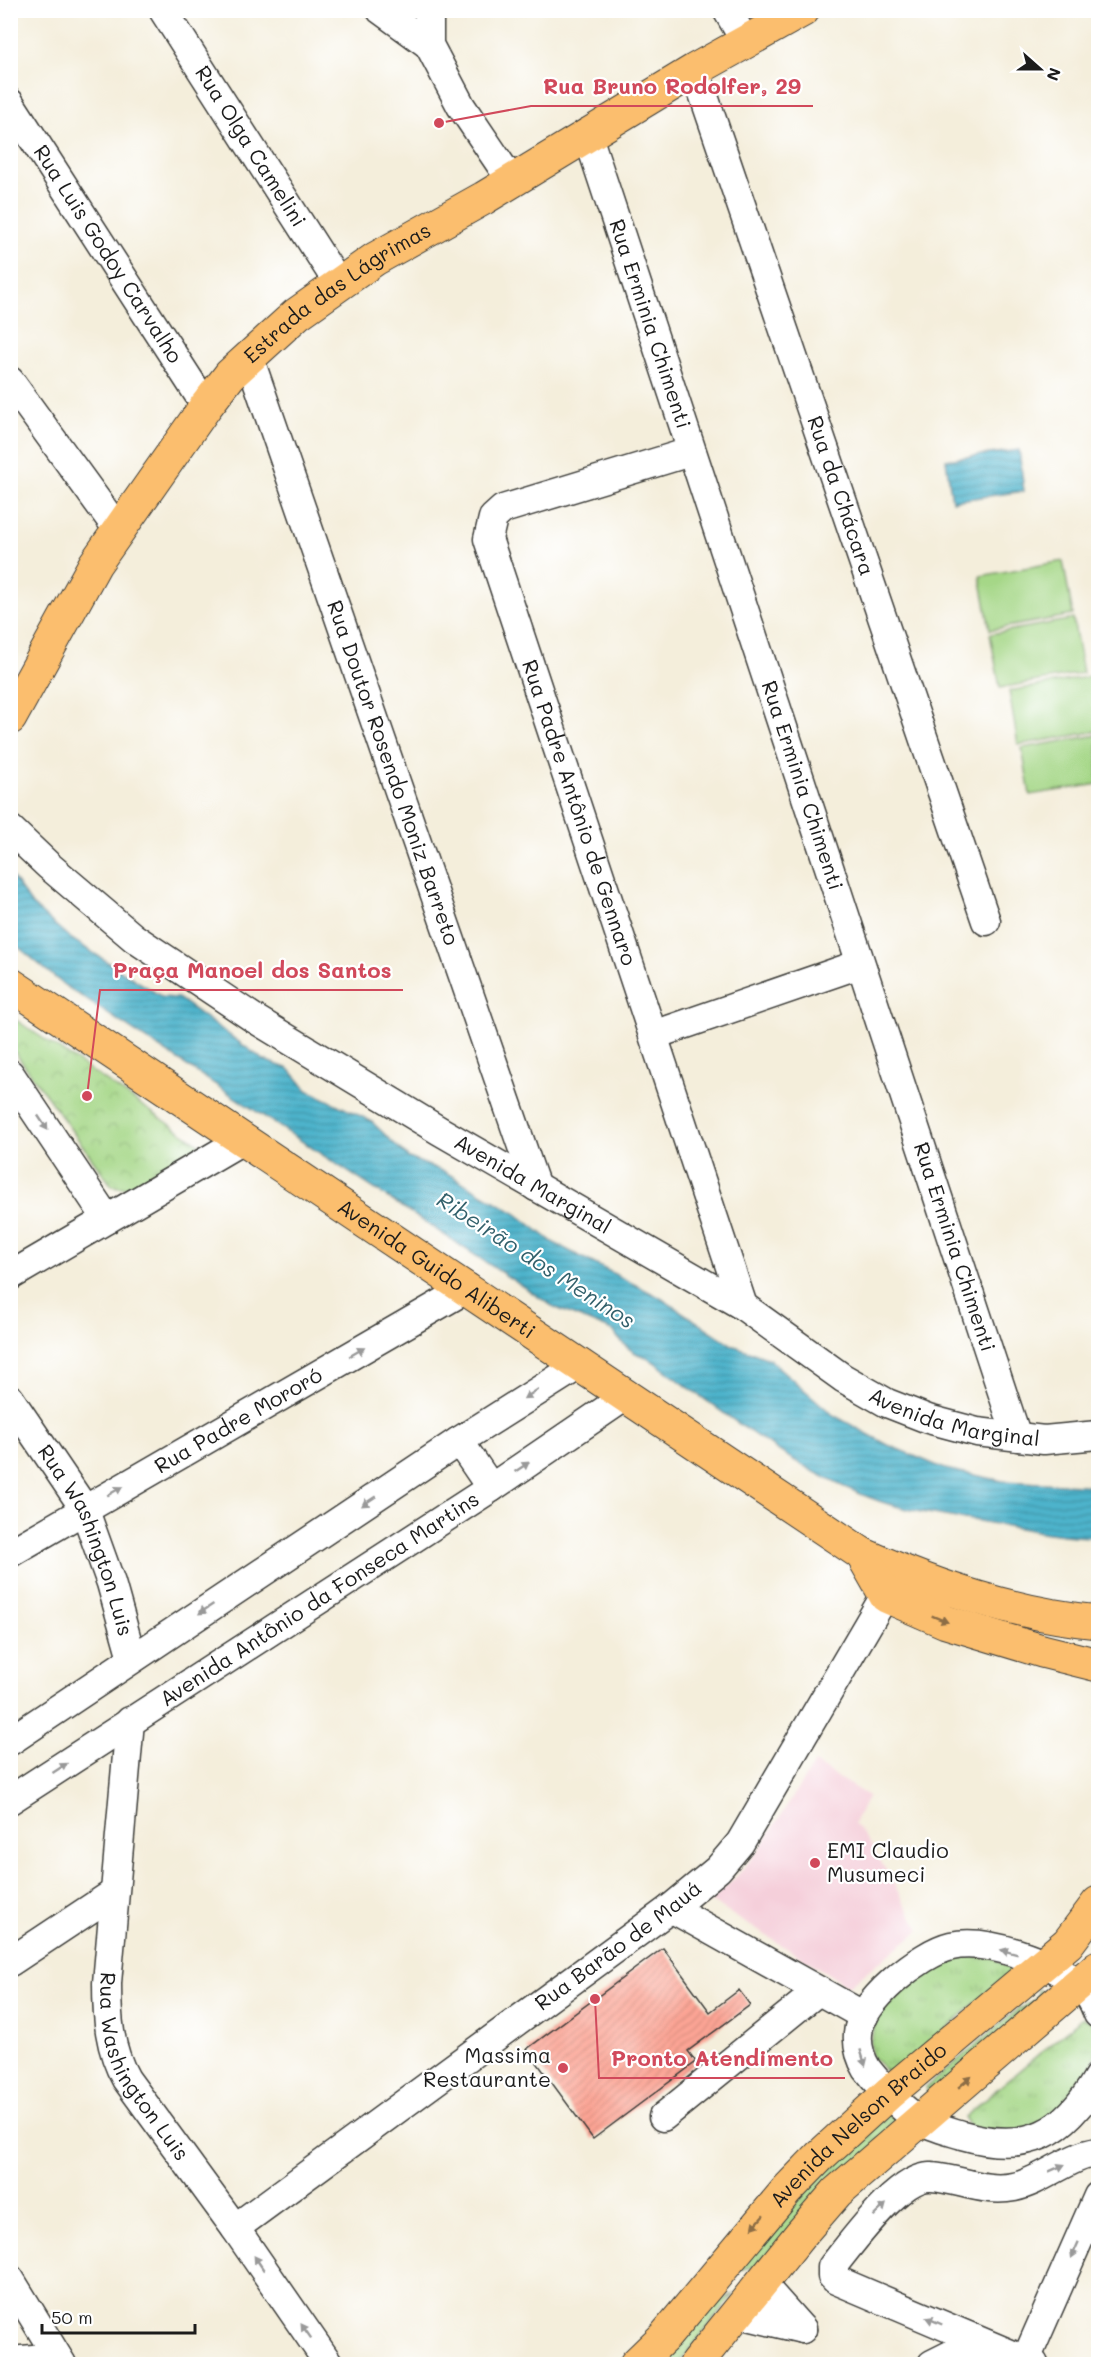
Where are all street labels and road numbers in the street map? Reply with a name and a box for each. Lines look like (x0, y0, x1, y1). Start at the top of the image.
street label: Rua Olga Camelini (190, 60, 313, 231)
street label: Rua Luis Godoy Carvalho (29, 139, 190, 368)
street label: Estrada das Lágrimas (237, 215, 435, 368)
street label: Rua Erminia Chimenti (604, 215, 698, 432)
street label: Rua da Chácara (802, 412, 882, 579)
street label: Rua Doutor Rosendo Moniz Barreto (322, 596, 466, 948)
street label: Rua Padre Antônio de Gennaro (517, 656, 644, 969)
street label: Rua Erminia Chimenti (756, 677, 851, 893)
street label: Avenida Marginal (450, 1127, 617, 1239)
street label: Rua Erminia Chimenti (909, 1138, 1003, 1355)
street label: Avenida Guido Aliberti (333, 1192, 541, 1344)
street label: Rua Padre Mororó (149, 1360, 327, 1479)
street label: Avenida Marginal (864, 1380, 1041, 1451)
street label: Rua Washington Luis (33, 1439, 140, 1639)
street label: Avenida Antônio da Fonseca Martins (154, 1484, 484, 1711)
street label: Rua Barão de Mauá (529, 1874, 706, 2016)
street label: Rua Washington Luis (95, 1971, 196, 2165)
street label: Avenida Nelson Braido (763, 2036, 951, 2213)

